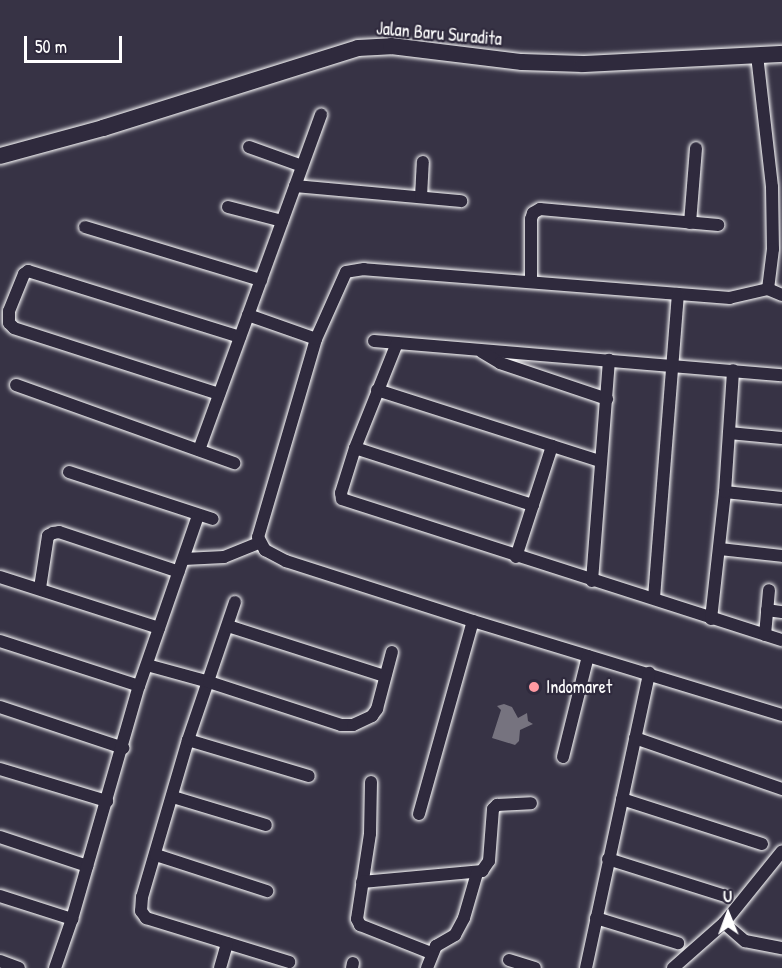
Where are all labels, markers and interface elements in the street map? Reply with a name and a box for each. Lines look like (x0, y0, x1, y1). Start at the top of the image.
street label: Jalan Baru Suradita (375, 18, 503, 50)
scale bar (27, 24, 124, 62)
text: 50 m (35, 34, 67, 59)
place label: Indomaret (546, 676, 612, 698)
marker: Indomaret (527, 680, 541, 694)
north arrow (698, 884, 758, 944)
text: U (723, 885, 732, 907)

